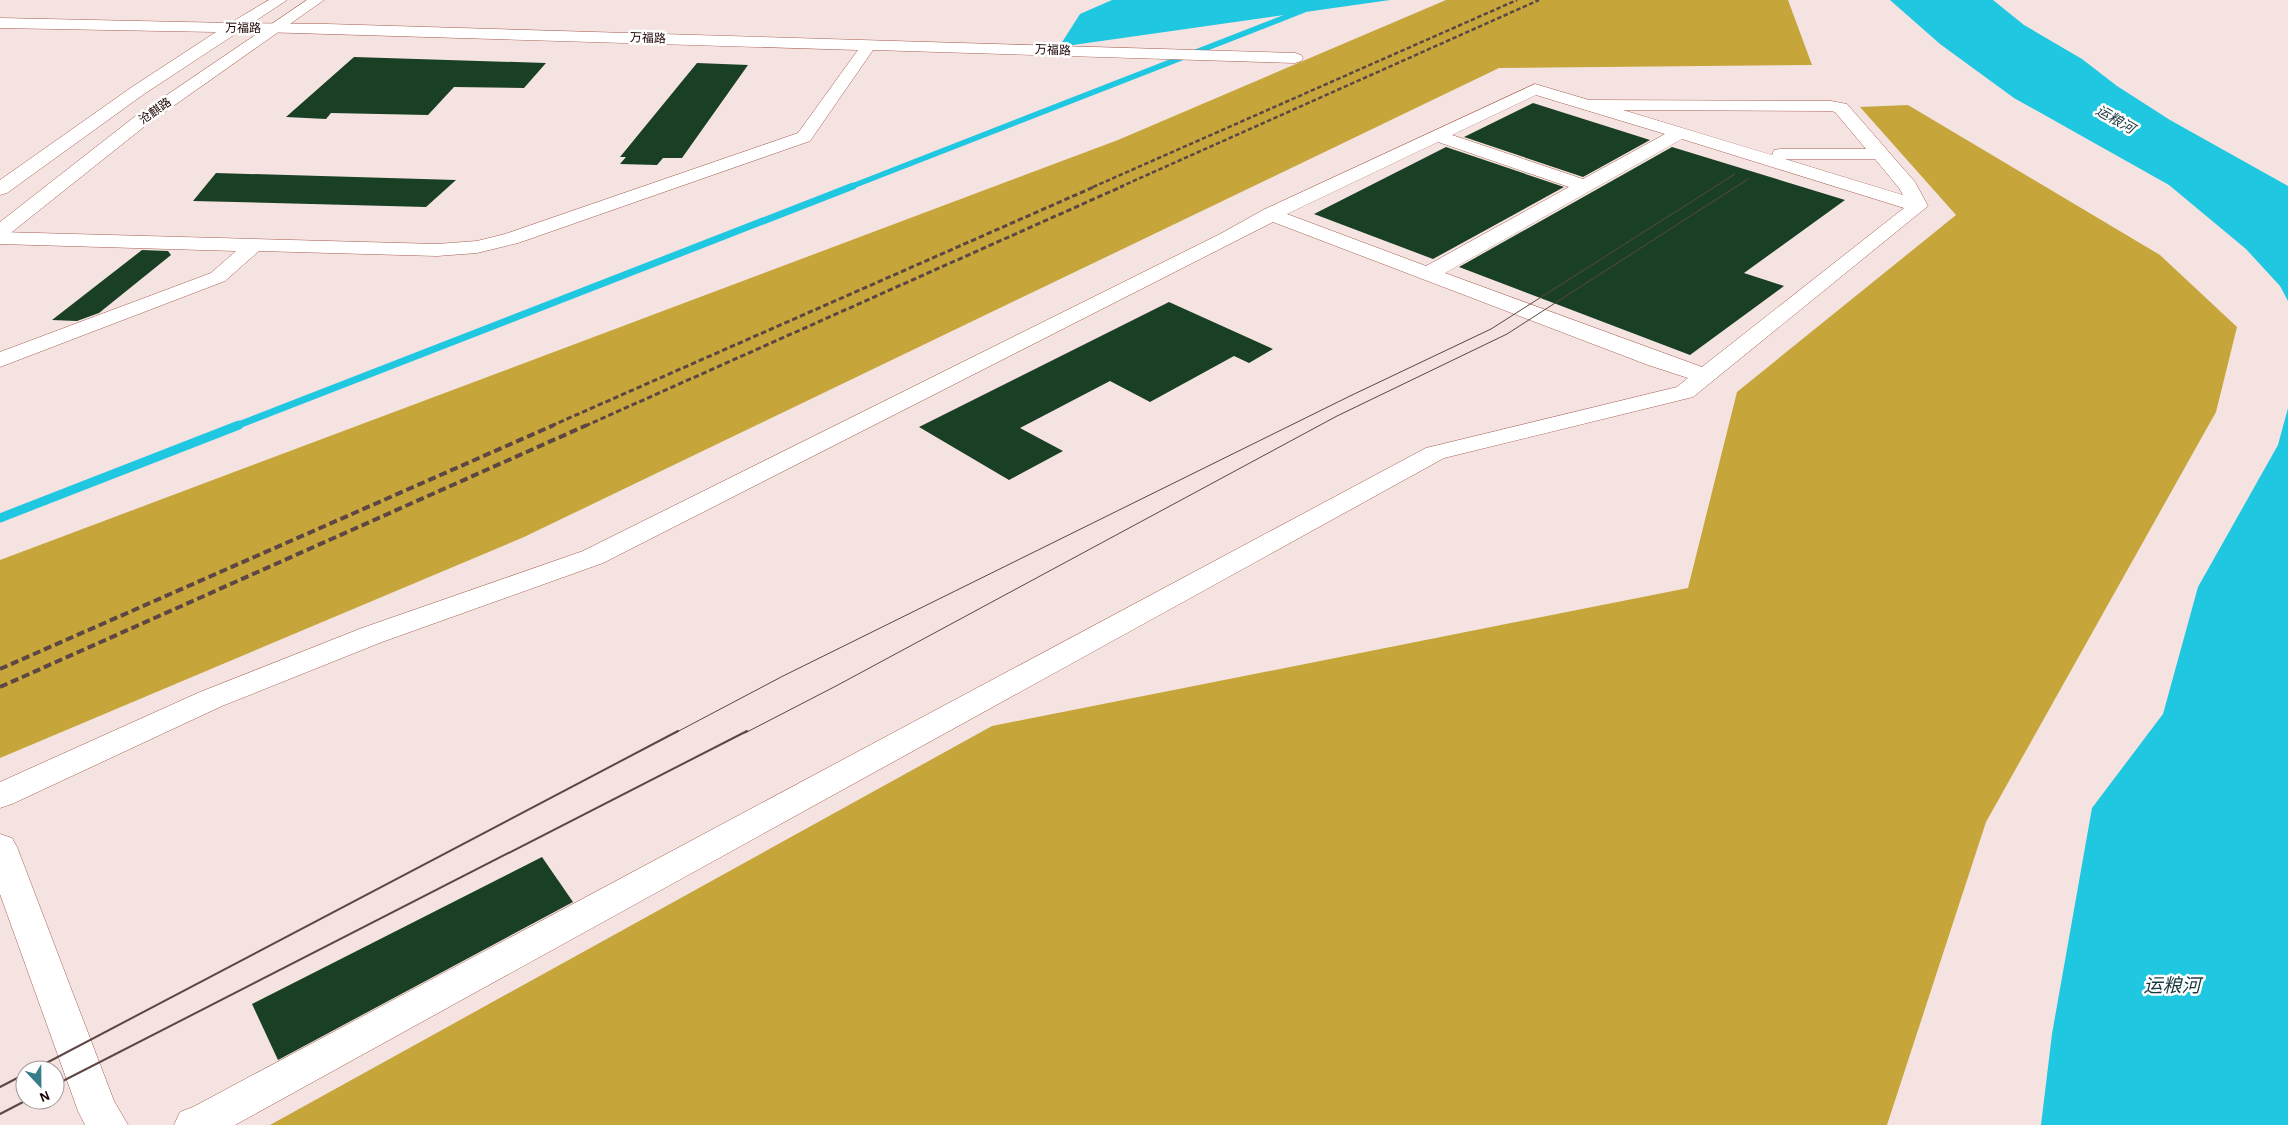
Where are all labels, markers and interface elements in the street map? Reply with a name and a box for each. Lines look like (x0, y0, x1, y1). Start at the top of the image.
street label: 万福路 (225, 21, 261, 34)
street label: 万福路 (630, 30, 666, 45)
street label: 万福路 (1035, 42, 1071, 57)
street label: 沧麒路 (136, 95, 173, 126)
water label: 运粮河 (2093, 103, 2140, 138)
water label: 运粮河 (2143, 975, 2204, 996)
north arrow (15, 1060, 65, 1110)
text: N (37, 1088, 52, 1104)

